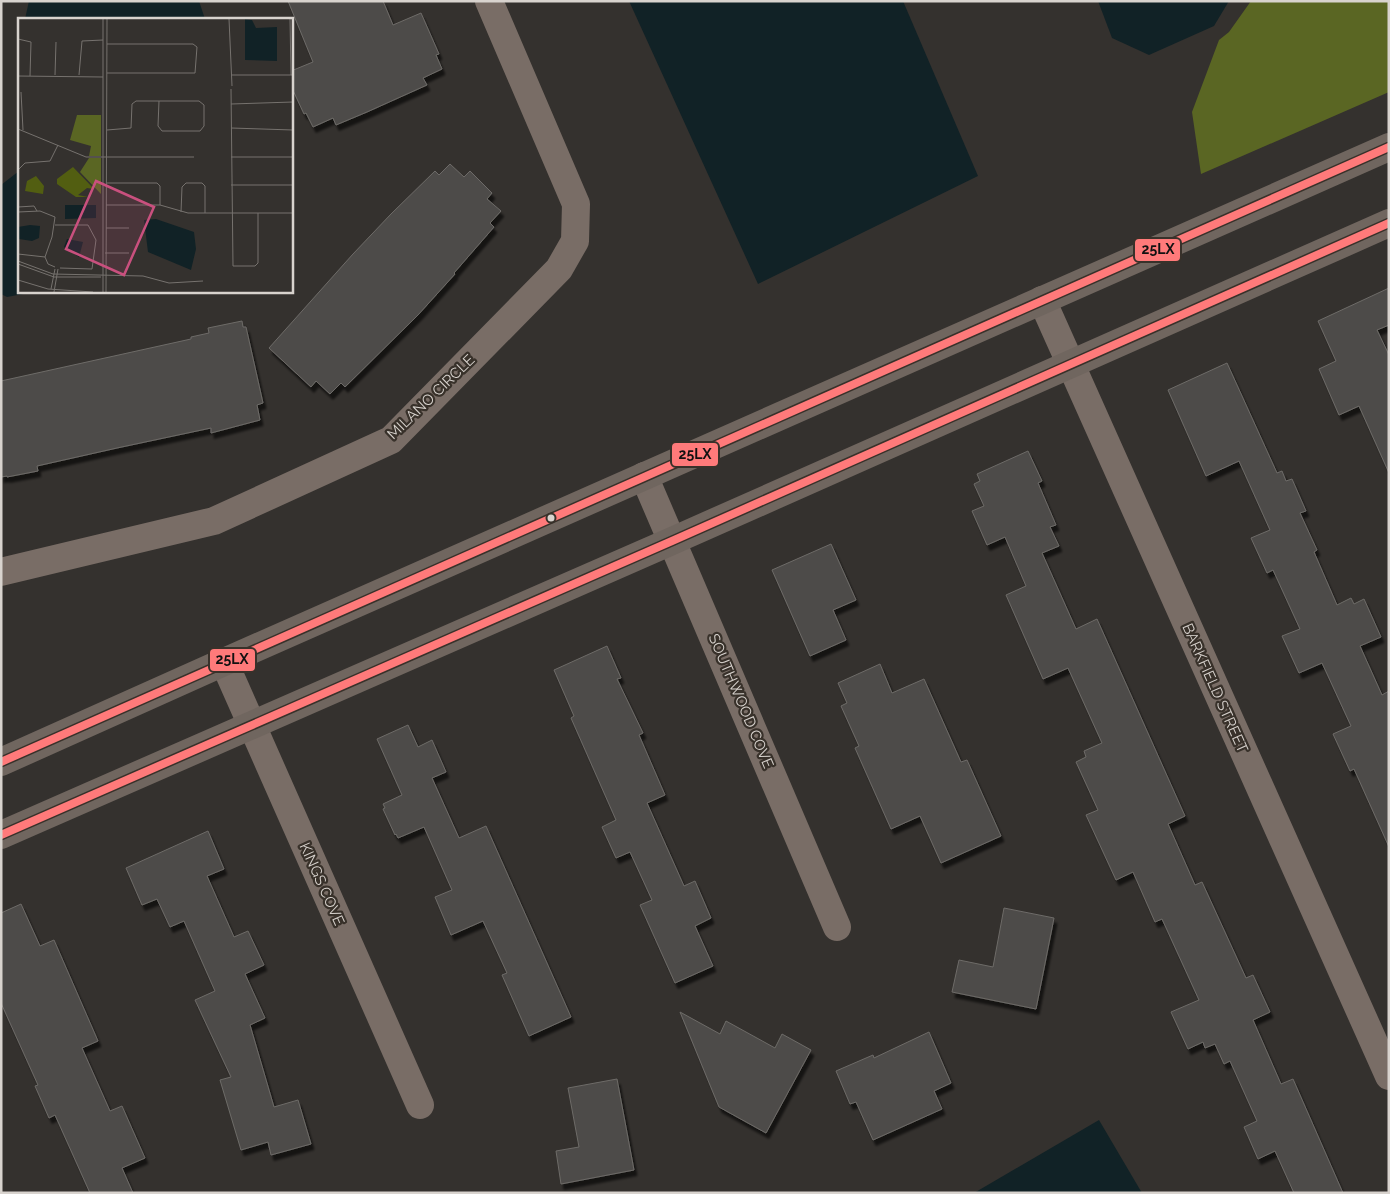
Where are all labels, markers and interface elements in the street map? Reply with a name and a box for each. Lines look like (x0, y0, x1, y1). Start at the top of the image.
inset map (18, 18, 292, 292)
line badge: 25LX (1134, 238, 1181, 262)
text: 25LX (1142, 241, 1175, 257)
street label: MILANO CIRCLE (384, 351, 478, 443)
line badge: 25LX (671, 442, 719, 467)
text: 25LX (679, 446, 712, 462)
unlabelled marker (546, 513, 556, 523)
street label: BARKFIELD STREET (1178, 620, 1252, 756)
street label: SOUTHWOOD COVE (704, 631, 778, 771)
line badge: 25LX (209, 648, 256, 672)
text: 25LX (216, 651, 249, 667)
street label: KINGS COVE (296, 840, 348, 928)

